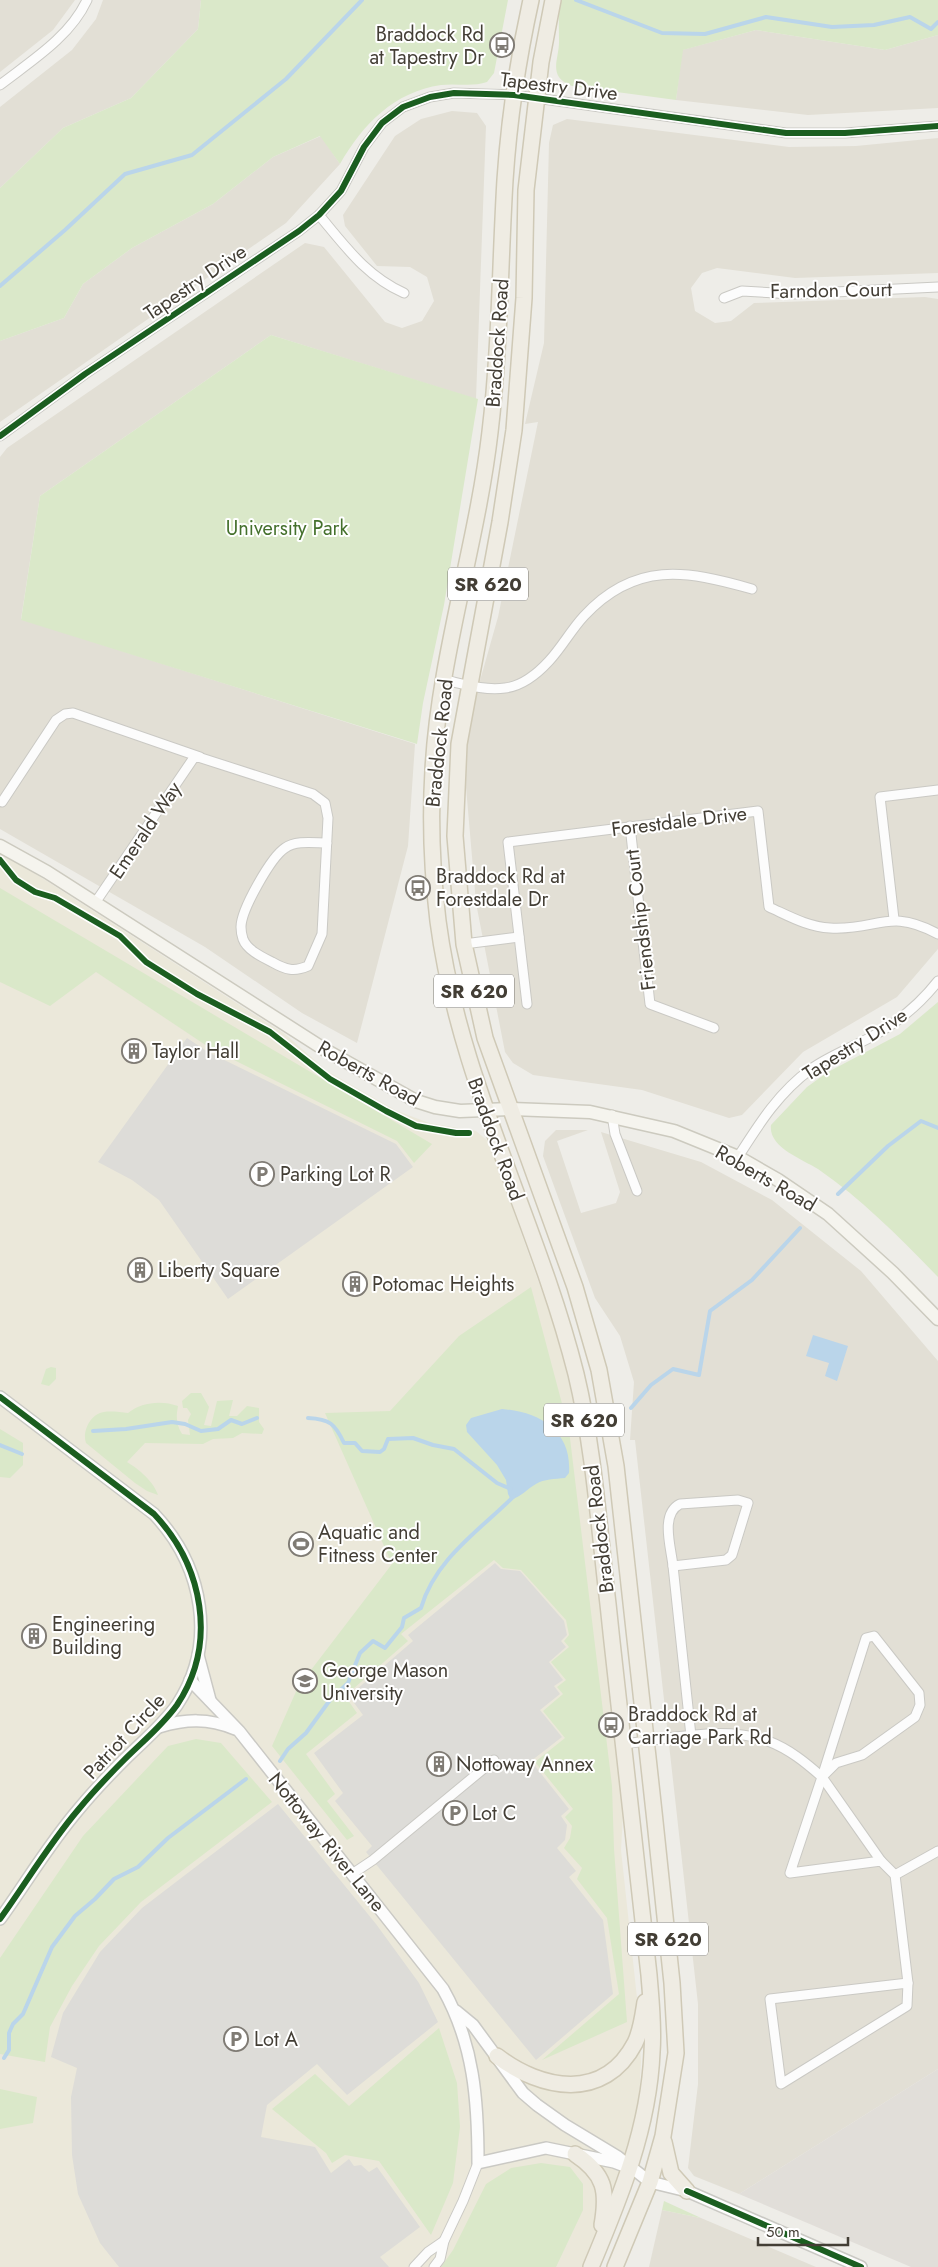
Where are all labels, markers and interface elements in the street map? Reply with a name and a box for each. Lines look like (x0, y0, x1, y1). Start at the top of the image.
place label: Braddock Rd at Tapestry Dr (369, 20, 484, 72)
bus stop icon: Braddock Rd at Tapestry Dr (489, 32, 515, 58)
street label: Tapestry Drive (499, 65, 619, 108)
street label: Tapestry Drive (138, 237, 252, 327)
street label: Farndon Court (770, 275, 892, 306)
street label: Braddock Road (479, 278, 516, 408)
park label: University Park (226, 514, 348, 543)
road number: SR 620 (448, 568, 528, 600)
street label: Braddock Road (418, 677, 461, 809)
street label: Emerald Way (102, 776, 189, 885)
street label: Forestdale Drive (610, 799, 749, 844)
street label: Friendship Court (617, 848, 664, 992)
place label: Braddock Rd at Forestdale Dr (436, 862, 565, 914)
bus stop icon: Braddock Rd at Forestdale Dr (405, 875, 431, 901)
road number: SR 620 (434, 974, 514, 1008)
street label: Tapestry Drive (797, 1001, 913, 1088)
street label: Roberts Road (312, 1033, 425, 1113)
place label: Taylor Hall (152, 1037, 239, 1066)
building icon: Taylor Hall (121, 1038, 147, 1064)
street label: Braddock Road (460, 1074, 531, 1205)
street label: Roberts Road (710, 1138, 822, 1219)
place label: Parking Lot R (280, 1160, 391, 1189)
parking icon: Parking Lot R (249, 1161, 275, 1187)
place label: Liberty Square (158, 1256, 280, 1285)
building icon: Liberty Square (127, 1257, 153, 1283)
place label: Potomac Heights (372, 1270, 514, 1299)
building icon: Potomac Heights (342, 1271, 368, 1297)
road number: SR 620 (544, 1404, 624, 1436)
street label: Braddock Road (577, 1463, 622, 1595)
place label: Aquatic and Fitness Center (318, 1518, 438, 1570)
sports icon: Aquatic and Fitness Center (288, 1531, 314, 1557)
place label: Engineering Building (52, 1610, 155, 1662)
building icon: Engineering Building (21, 1623, 47, 1649)
place label: George Mason University (322, 1656, 448, 1708)
school or university icon: George Mason University (292, 1668, 318, 1694)
street label: Patriot Circle (77, 1687, 172, 1786)
place label: Braddock Rd at Carriage Park Rd (628, 1700, 772, 1752)
bus stop icon: Braddock Rd at Carriage Park Rd (598, 1712, 624, 1738)
place label: Nottoway Annex (456, 1750, 594, 1779)
building icon: Nottoway Annex (426, 1751, 452, 1777)
street label: Nottoway River Lane (261, 1766, 392, 1918)
place label: Lot C (472, 1799, 516, 1828)
parking icon: Lot C (442, 1800, 468, 1826)
road number: SR 620 (628, 1922, 708, 1956)
place label: Lot A (254, 2025, 299, 2054)
parking icon: Lot A (223, 2026, 249, 2052)
scale bar (758, 2214, 848, 2246)
text: 50 m (766, 2221, 800, 2243)

